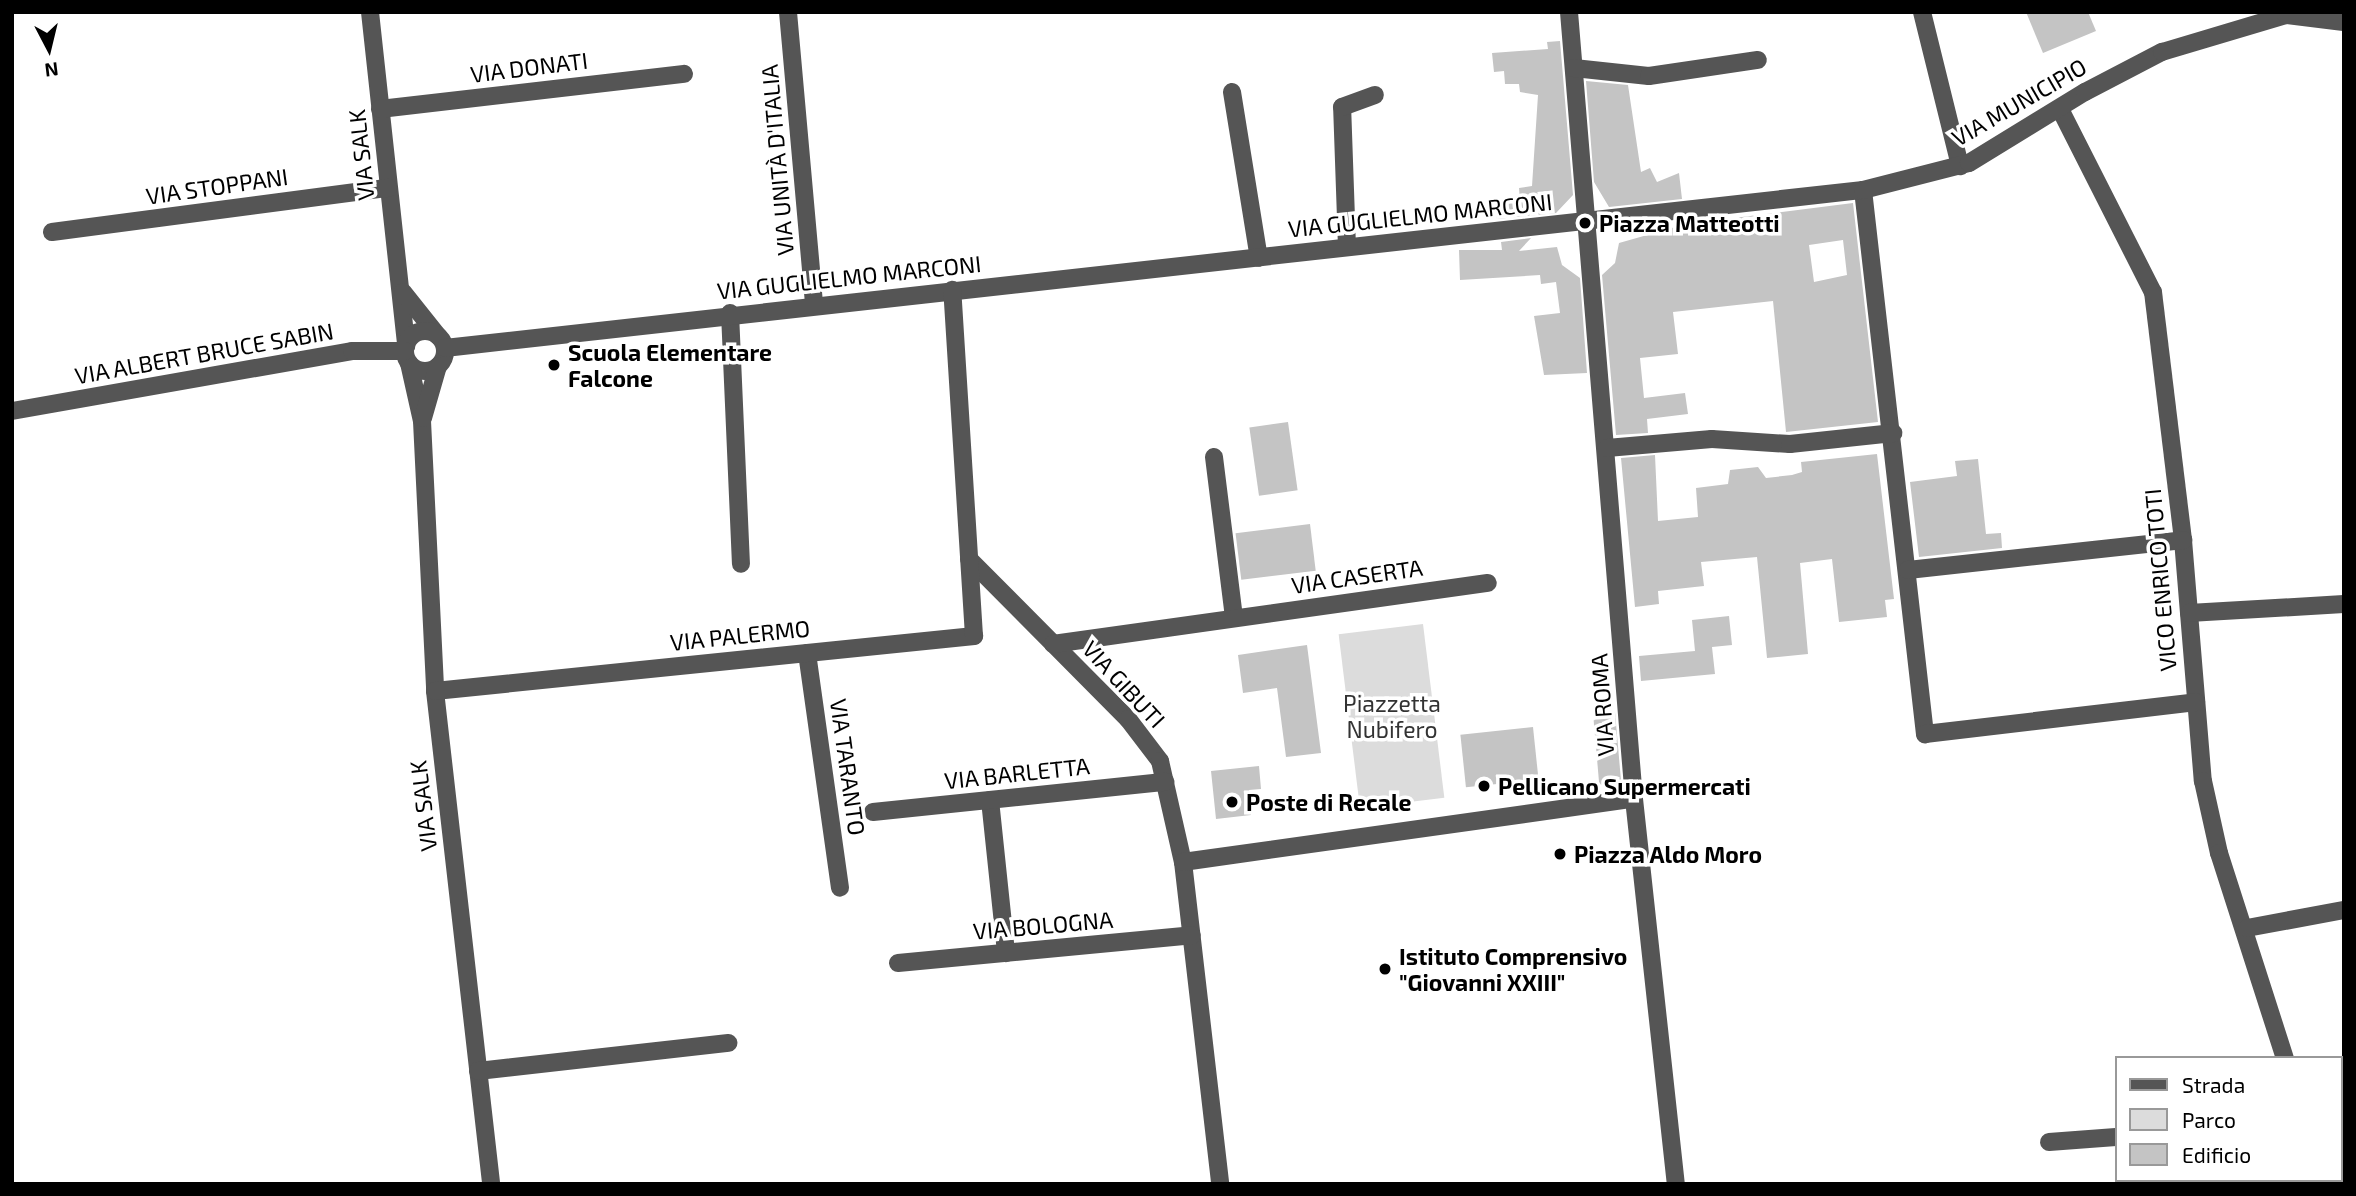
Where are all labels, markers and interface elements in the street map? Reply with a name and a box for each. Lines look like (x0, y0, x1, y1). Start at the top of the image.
north arrow (14, 14, 84, 84)
street label: VIA DONATI (468, 46, 590, 88)
street label: VIA MUNICIPIO (1947, 52, 2091, 152)
text: N (43, 58, 60, 83)
street label: VIA UNITÀ D'ITALIA (755, 63, 799, 257)
street label: VIA SALK (342, 108, 380, 202)
street label: VIA STOPPANI (144, 162, 290, 210)
street label: VIA GUGLIELMO MARCONI (1286, 187, 1554, 243)
place label: Piazza Matteotti (1599, 209, 1780, 237)
marker: Piazza Matteotti (1577, 215, 1593, 231)
street label: VIA GUGLIELMO MARCONI (715, 249, 983, 305)
street label: VIA ALBERT BRUCE SABIN (72, 317, 336, 389)
place label: Scuola Elementare Falcone (568, 338, 772, 392)
marker: Scuola Elementare Falcone (546, 357, 562, 373)
street label: VICO ENRICO TOTI (2138, 487, 2182, 673)
street label: VIA CASERTA (1289, 553, 1425, 599)
street label: VIA PALERMO (668, 614, 812, 656)
street label: VIA GIBUTI (1077, 635, 1171, 733)
street label: VIA ROMA (1585, 652, 1619, 758)
park label: Piazzetta Nubifero (1343, 689, 1441, 743)
street label: VIA TARANTO (825, 696, 871, 838)
street label: VIA BARLETTA (943, 752, 1091, 794)
street label: VIA SALK (404, 759, 442, 853)
place label: Pellicano Supermercati (1498, 772, 1751, 800)
marker: Pellicano Supermercati (1476, 778, 1492, 794)
place label: Poste di Recale (1246, 788, 1411, 816)
marker: Poste di Recale (1224, 794, 1240, 810)
place label: Piazza Aldo Moro (1574, 840, 1763, 868)
marker: Piazza Aldo Moro (1552, 846, 1568, 862)
street label: VIA BOLOGNA (972, 905, 1114, 945)
place label: Istituto Comprensivo "Giovanni XXIII" (1399, 942, 1627, 996)
marker: Istituto Comprensivo "Giovanni XXIII" (1377, 961, 1393, 977)
legend (2114, 1056, 2342, 1182)
text: Strada (2182, 1072, 2245, 1097)
text: Parco (2182, 1107, 2236, 1132)
text: Edificio (2182, 1142, 2251, 1167)

